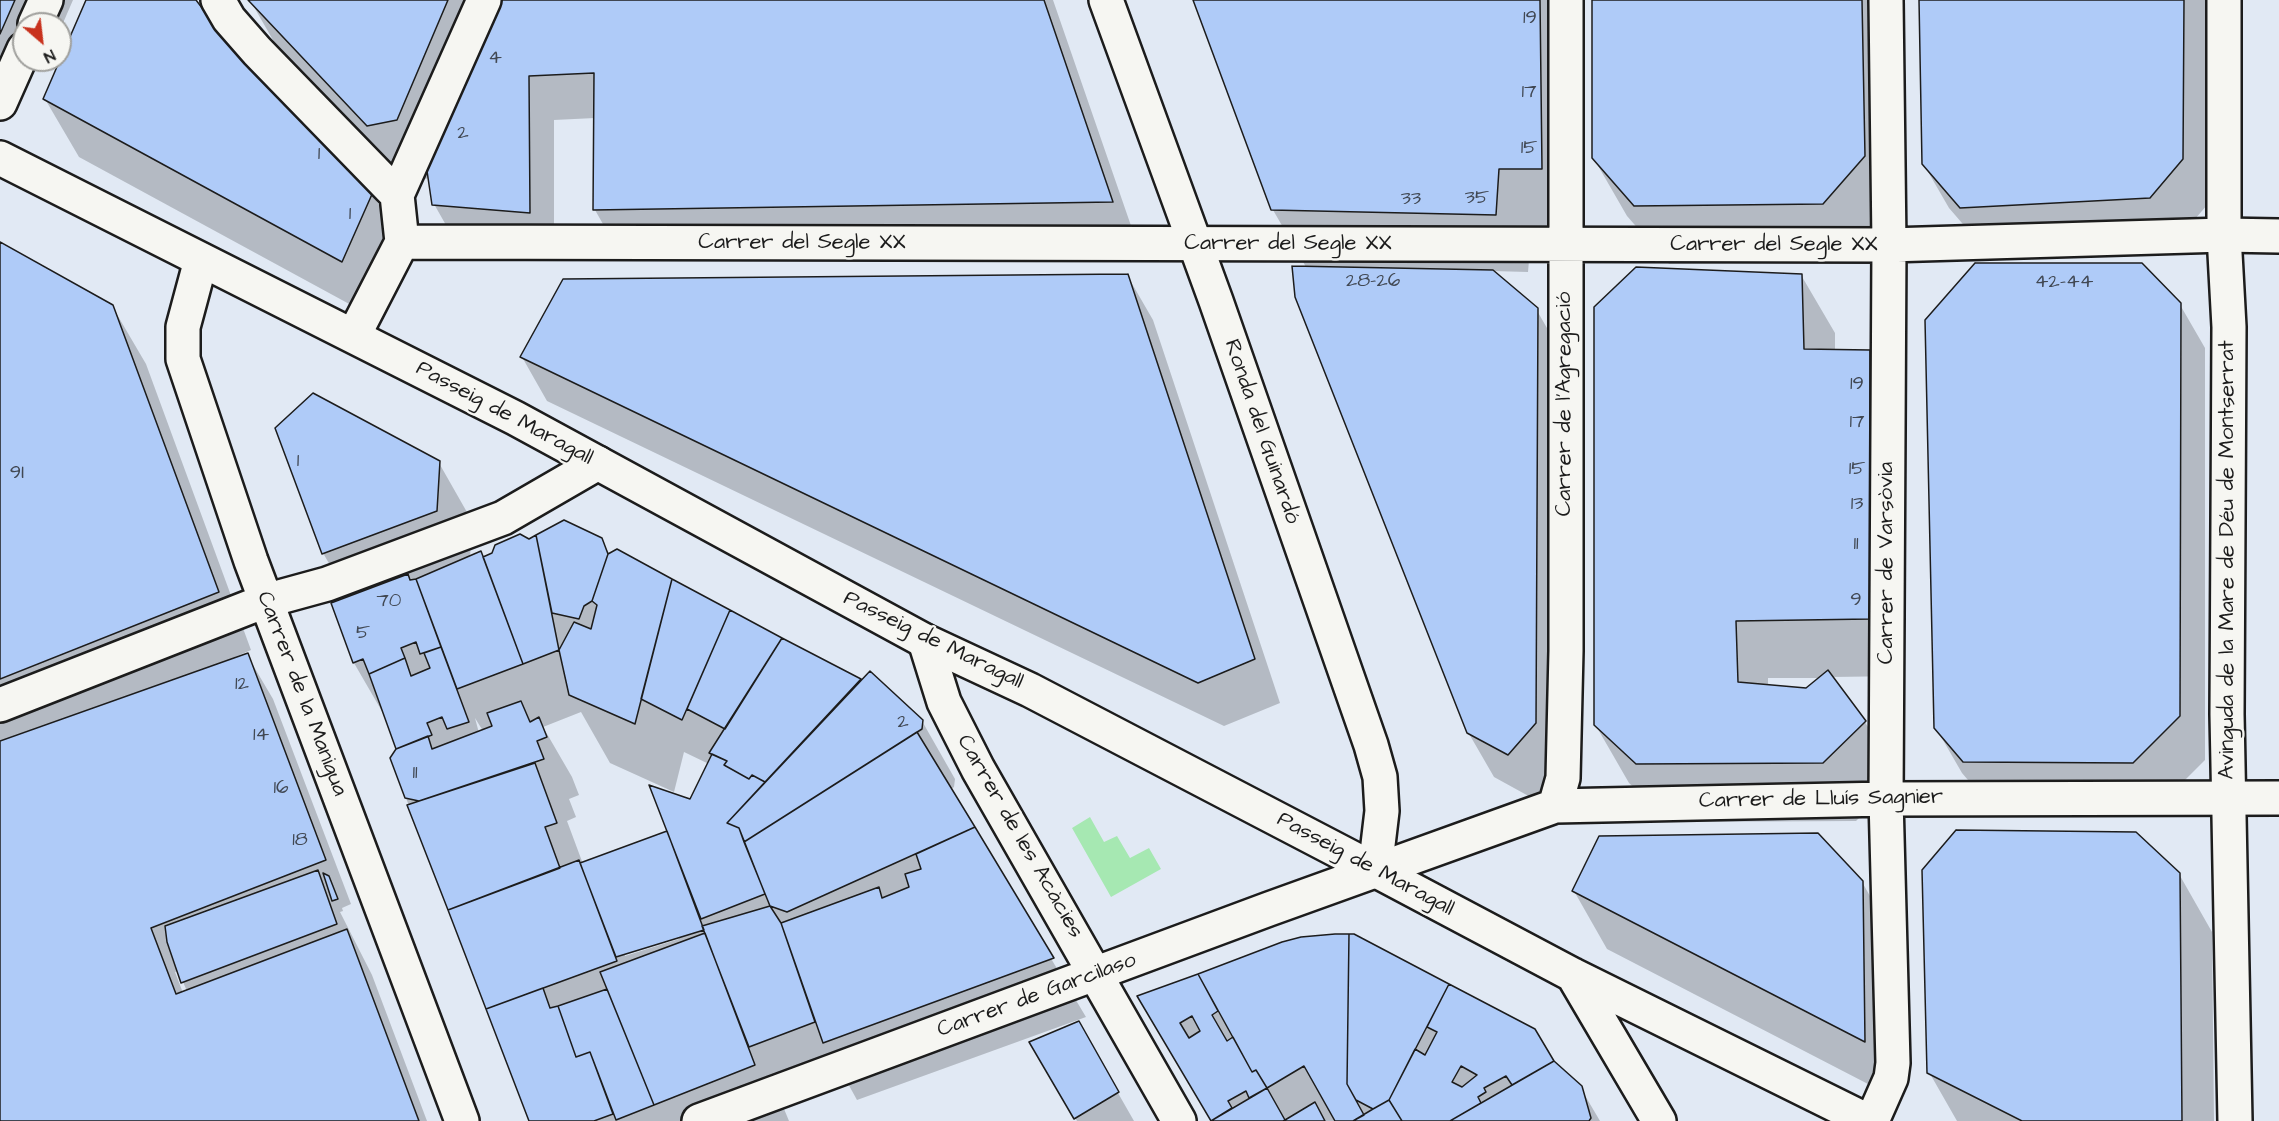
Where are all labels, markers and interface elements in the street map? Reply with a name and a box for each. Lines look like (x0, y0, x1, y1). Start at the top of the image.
house number: 19 (1523, 7, 1537, 31)
north arrow (12, 12, 72, 72)
text: N (40, 44, 59, 68)
house number: 4 (488, 47, 502, 71)
house number: 17 (1522, 81, 1536, 105)
house number: 2 (457, 122, 469, 146)
house number: 15 (1521, 137, 1537, 161)
house number: 1 (318, 143, 320, 167)
house number: 35 (1465, 187, 1489, 211)
house number: 33 (1401, 188, 1421, 212)
house number: 1 (349, 203, 351, 227)
street label: Carrer del Segle XX (698, 230, 906, 256)
street label: Carrer del Segle XX (1184, 231, 1392, 257)
street label: Carrer del Segle XX (1670, 232, 1878, 258)
house number: 28-26 (1346, 270, 1400, 294)
house number: 42-44 (2035, 271, 2093, 295)
street label: Carrer de l'Agregació (1552, 292, 1578, 516)
street label: Ronda del Guinardó (1217, 336, 1305, 528)
street label: Avinguda de la Mare de Déu de Montserrat (2215, 340, 2241, 780)
street label: Passeig de Maragall (411, 356, 597, 472)
house number: 19 (1850, 373, 1864, 397)
house number: 17 (1850, 411, 1864, 435)
house number: 1 (297, 450, 299, 474)
house number: 15 (1849, 458, 1865, 482)
house number: 9I (10, 462, 24, 486)
street label: Carrer de Varsòvia (1874, 462, 1900, 664)
house number: 13 (1851, 493, 1863, 517)
house number: 11 (1853, 533, 1859, 557)
street label: Passeig de Maragall (839, 586, 1027, 696)
street label: Carrer de la Manigua (250, 588, 352, 800)
house number: 9 (1850, 589, 1862, 613)
house number: 70 (377, 590, 401, 614)
house number: 5 (356, 622, 370, 646)
house number: 12 (235, 673, 249, 697)
house number: 2 (897, 711, 909, 735)
house number: 14 (253, 724, 269, 748)
street label: Carrer de les Acàcies (950, 731, 1088, 943)
house number: 11 (412, 762, 418, 786)
house number: 16 (273, 777, 289, 801)
street label: Carrer de Lluís Sagnier (1699, 785, 1943, 815)
street label: Passeig de Maragall (1272, 807, 1458, 923)
house number: 18 (292, 829, 308, 853)
street label: Carrer de Garcilaso (934, 948, 1140, 1044)

